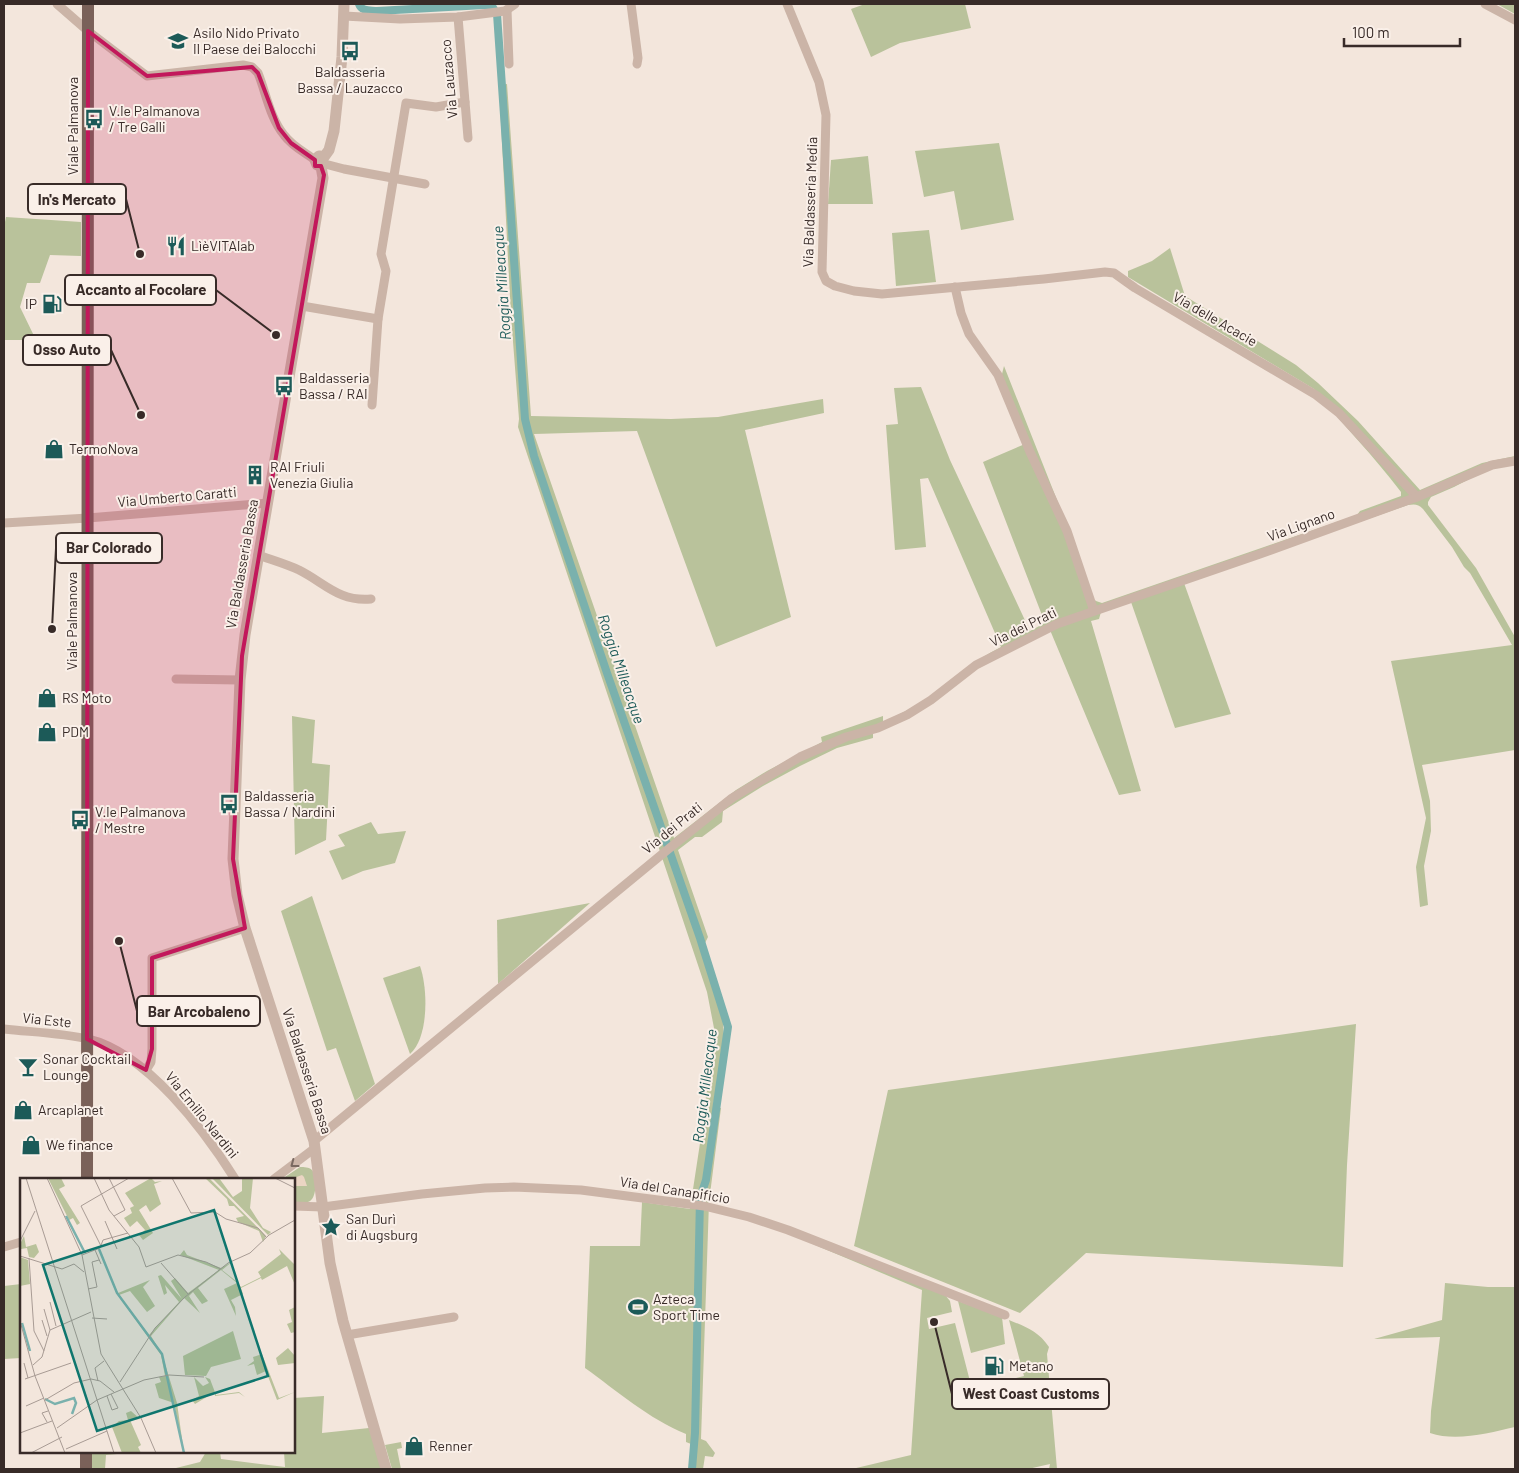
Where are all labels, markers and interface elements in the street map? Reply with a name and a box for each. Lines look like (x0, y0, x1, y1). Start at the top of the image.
scale bar (1344, 15, 1460, 47)
text: 100 m (1352, 23, 1390, 41)
place label: Asilo Nido Privato Il Paese dei Balocchi (193, 24, 316, 57)
school or university icon: Asilo Nido Privato Il Paese dei Balocchi (167, 30, 189, 52)
street label: Via Lauzacco (437, 39, 460, 120)
bus stop icon: Baldasseria Bassa / Lauzacco (339, 40, 361, 62)
place label: Baldasseria Bassa / Lauzacco (297, 63, 403, 96)
street label: Viale Palmanova (64, 77, 81, 175)
place label: V.le Palmanova / Tre Galli (109, 102, 200, 135)
bus stop icon: V.le Palmanova / Tre Galli (83, 108, 105, 130)
street label: Via Baldasseria Media (799, 136, 820, 268)
callout: In's Mercato (28, 184, 126, 214)
text: In's Mercato (38, 190, 116, 208)
water label: Roggia Milleacque (488, 225, 514, 341)
restaurant icon: LìèVITAlab (165, 235, 187, 257)
place label: LìèVITAlab (191, 237, 255, 254)
callout: Accanto al Focolare (65, 275, 216, 305)
text: Accanto al Focolare (75, 280, 207, 298)
street label: Via delle Acacie (1170, 288, 1260, 350)
fuel station icon: IP (41, 293, 63, 315)
place label: IP (25, 295, 37, 312)
callout: Osso Auto (23, 335, 111, 365)
text: Osso Auto (33, 340, 101, 358)
place label: Baldasseria Bassa / RAI (299, 369, 369, 402)
bus stop icon: Baldasseria Bassa / RAI (273, 375, 295, 397)
shop icon: TermoNova (43, 438, 65, 460)
place label: TermoNova (69, 440, 138, 457)
place label: RAI Friuli Venezia Giulia (270, 458, 353, 491)
building icon: RAI Friuli Venezia Giulia (244, 464, 266, 486)
street label: Via Umberto Caratti (117, 483, 237, 510)
street label: Via Baldasseria Bassa (222, 498, 261, 630)
street label: Via Lignano (1265, 504, 1337, 545)
callout: Bar Colorado (56, 533, 162, 563)
text: Bar Colorado (66, 538, 152, 556)
street label: Viale Palmanova (63, 572, 80, 670)
street label: Via dei Prati (987, 603, 1059, 650)
water label: Roggia Milleacque (595, 612, 649, 726)
shop icon: RS Moto (36, 687, 58, 709)
place label: RS Moto (62, 689, 112, 706)
shop icon: PDM (36, 721, 58, 743)
place label: PDM (62, 723, 89, 740)
place label: Baldasseria Bassa / Nardini (244, 787, 335, 820)
bus stop icon: Baldasseria Bassa / Nardini (218, 793, 240, 815)
street label: Via dei Prati (638, 798, 705, 857)
place label: V.le Palmanova / Mestre (95, 803, 186, 836)
bus stop icon: V.le Palmanova / Mestre (69, 809, 91, 831)
callout: Bar Arcobaleno (137, 996, 260, 1026)
text: Bar Arcobaleno (148, 1002, 250, 1020)
street label: Via Baldasseria Bassa (279, 1006, 336, 1136)
street label: Via Este (22, 1008, 72, 1031)
water label: Roggia Milleacque (688, 1028, 720, 1144)
place label: Sonar Cocktail Lounge (43, 1050, 131, 1083)
bar icon: Sonar Cocktail Lounge (17, 1056, 39, 1078)
street label: Via Emilio Nardini (162, 1068, 243, 1161)
shop icon: Arcaplanet (12, 1099, 34, 1121)
place label: Arcaplanet (38, 1101, 104, 1118)
shop icon: We finance (20, 1134, 42, 1156)
place label: We finance (46, 1136, 113, 1153)
one-way arrow (291, 1158, 300, 1166)
street label: Via del Canapificio (619, 1172, 731, 1207)
inset map (20, 1178, 295, 1453)
place label: San Durì di Augsburg (346, 1210, 418, 1243)
place icon: San Durì di Augsburg (320, 1216, 342, 1238)
place label: Azteca Sport Time (653, 1290, 720, 1323)
sports icon: Azteca Sport Time (627, 1296, 649, 1318)
fuel station icon: Metano (983, 1355, 1005, 1377)
place label: Metano (1009, 1357, 1054, 1374)
callout: West Coast Customs (952, 1379, 1109, 1409)
text: West Coast Customs (963, 1384, 1100, 1402)
shop icon: Renner (403, 1435, 425, 1457)
place label: Renner (429, 1437, 473, 1454)

